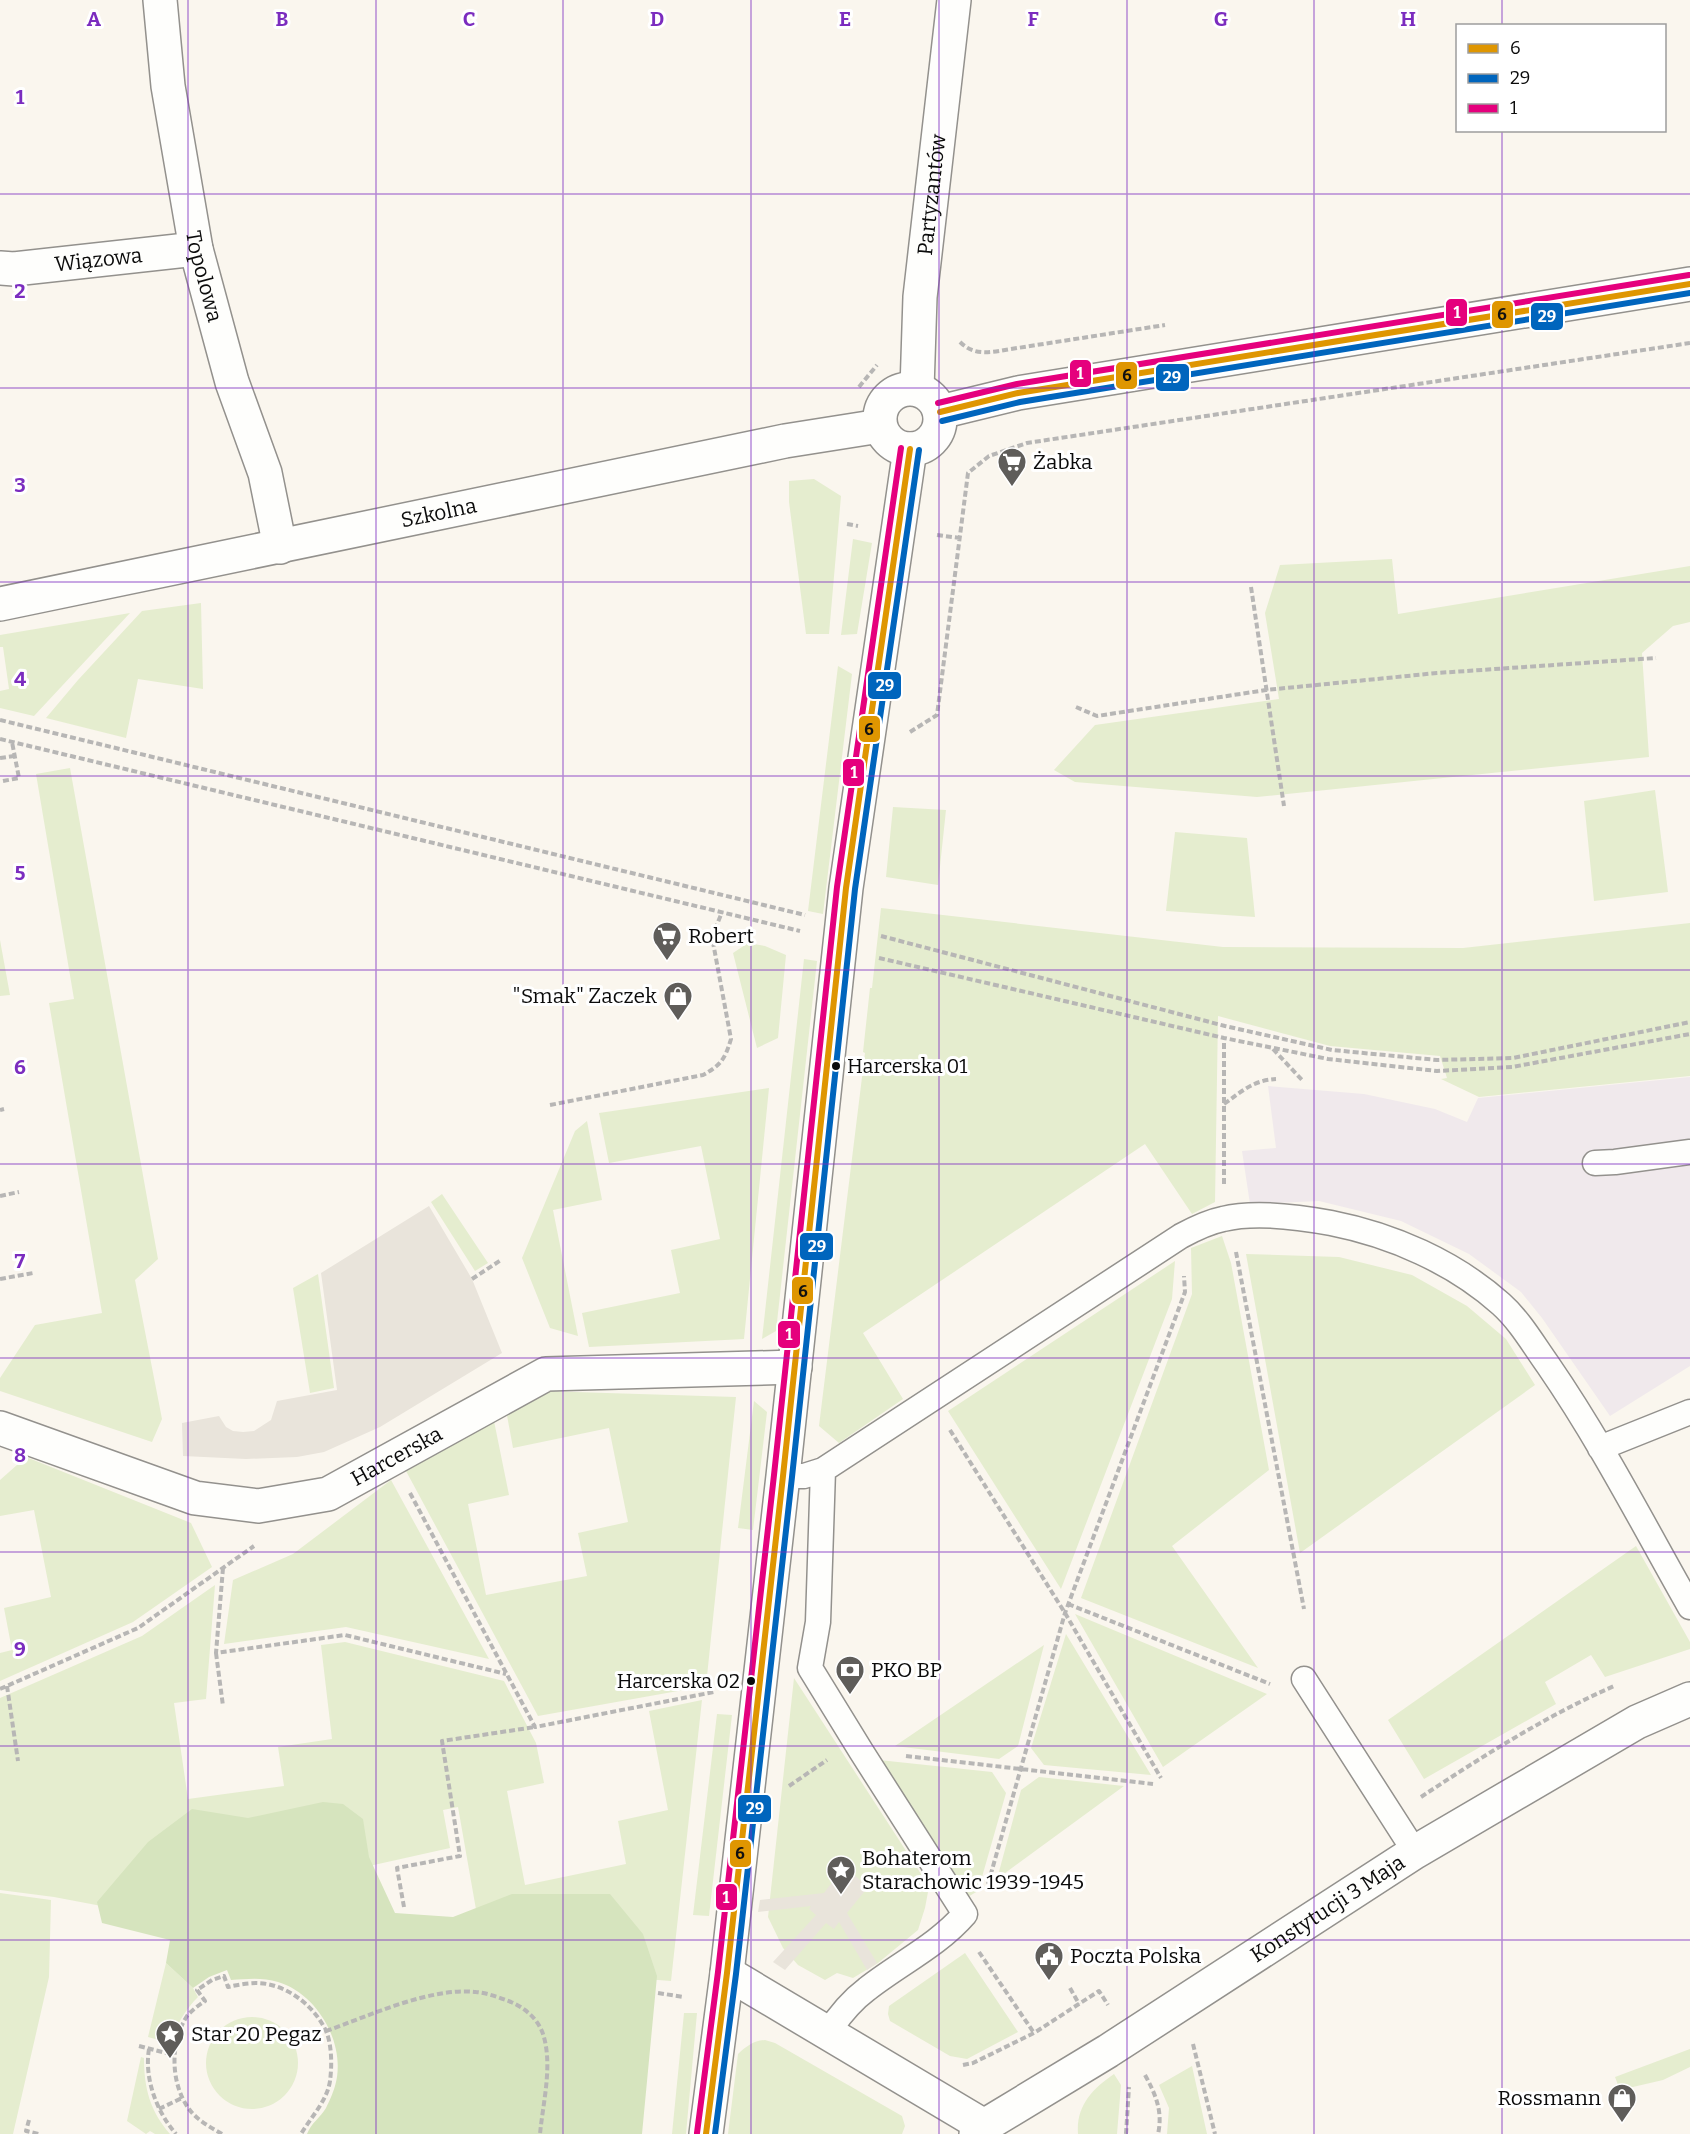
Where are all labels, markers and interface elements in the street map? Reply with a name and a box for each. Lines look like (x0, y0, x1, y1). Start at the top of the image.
text: A (87, 7, 102, 31)
text: B (276, 7, 289, 31)
text: C (463, 7, 475, 31)
text: D (650, 7, 664, 31)
text: E (839, 7, 851, 31)
text: F (1027, 7, 1039, 31)
text: G (1214, 7, 1228, 31)
text: H (1400, 7, 1416, 31)
legend (1456, 24, 1666, 132)
text: 6 (1510, 37, 1521, 59)
text: 29 (1510, 67, 1530, 89)
text: 1 (16, 85, 25, 109)
text: 1 (1510, 97, 1518, 119)
street label: Partyzantów (912, 133, 952, 257)
street label: Topolowa (180, 229, 228, 325)
street label: Wiązowa (53, 242, 144, 277)
text: 2 (14, 279, 26, 303)
line badge: 1 (1445, 298, 1468, 327)
line badge: 6 (1491, 300, 1514, 329)
line badge: 29 (1530, 302, 1564, 331)
text: 1 (1454, 303, 1461, 322)
text: 6 (1497, 305, 1507, 324)
text: 29 (1538, 307, 1556, 326)
line badge: 1 (1069, 359, 1092, 388)
line badge: 6 (1115, 361, 1138, 390)
line badge: 29 (1155, 363, 1190, 392)
text: 1 (1077, 364, 1084, 383)
text: 6 (1122, 366, 1132, 385)
text: 29 (1163, 368, 1181, 387)
supermarket icon: Żabka (996, 446, 1028, 488)
place label: Żabka (1033, 449, 1093, 475)
text: 3 (14, 473, 26, 497)
street label: Szkolna (398, 492, 479, 533)
text: 4 (14, 667, 26, 691)
line badge: 29 (867, 671, 902, 700)
text: 29 (876, 676, 894, 695)
line badge: 6 (858, 715, 881, 743)
text: 6 (864, 720, 874, 739)
line badge: 1 (842, 758, 865, 787)
text: 1 (851, 763, 858, 782)
text: 5 (15, 861, 26, 885)
supermarket icon: Robert (651, 920, 683, 962)
place label: Robert (688, 923, 754, 949)
shop icon: "Smak" Zaczek (662, 980, 694, 1022)
place label: "Smak" Zaczek (513, 983, 657, 1009)
place label: Harcerska 01 (847, 1054, 967, 1078)
text: 6 (14, 1055, 26, 1079)
marker: Harcerska 01 (830, 1060, 842, 1072)
line badge: 29 (799, 1232, 834, 1261)
text: 29 (808, 1237, 826, 1256)
text: 7 (15, 1249, 26, 1273)
line badge: 6 (791, 1276, 814, 1305)
text: 6 (798, 1282, 808, 1301)
line badge: 1 (777, 1320, 801, 1349)
text: 1 (786, 1325, 793, 1344)
street label: Harcerska (346, 1420, 447, 1492)
text: 8 (14, 1443, 26, 1467)
text: 9 (14, 1637, 26, 1661)
bank icon: PKO BP (834, 1654, 866, 1696)
place label: PKO BP (871, 1657, 942, 1683)
place label: Harcerska 02 (617, 1669, 740, 1693)
marker: Harcerska 02 (745, 1675, 757, 1687)
line badge: 29 (737, 1794, 772, 1823)
text: 29 (746, 1799, 764, 1818)
line badge: 6 (729, 1839, 752, 1868)
text: 6 (735, 1844, 745, 1863)
place label: Bohaterom Starachowic 1939-1945 (862, 1845, 1084, 1895)
street label: Konstytucji 3 Maja (1246, 1849, 1410, 1968)
place icon: Bohaterom Starachowic 1939-1945 (825, 1854, 857, 1896)
line badge: 1 (715, 1883, 738, 1911)
text: 1 (723, 1888, 730, 1907)
public building icon: Poczta Polska (1033, 1940, 1065, 1982)
place label: Poczta Polska (1070, 1943, 1202, 1969)
place icon: Star 20 Pegaz (154, 2018, 186, 2060)
place label: Star 20 Pegaz (191, 2021, 322, 2047)
shop icon: Rossmann (1606, 2082, 1638, 2124)
place label: Rossmann (1497, 2085, 1601, 2111)

